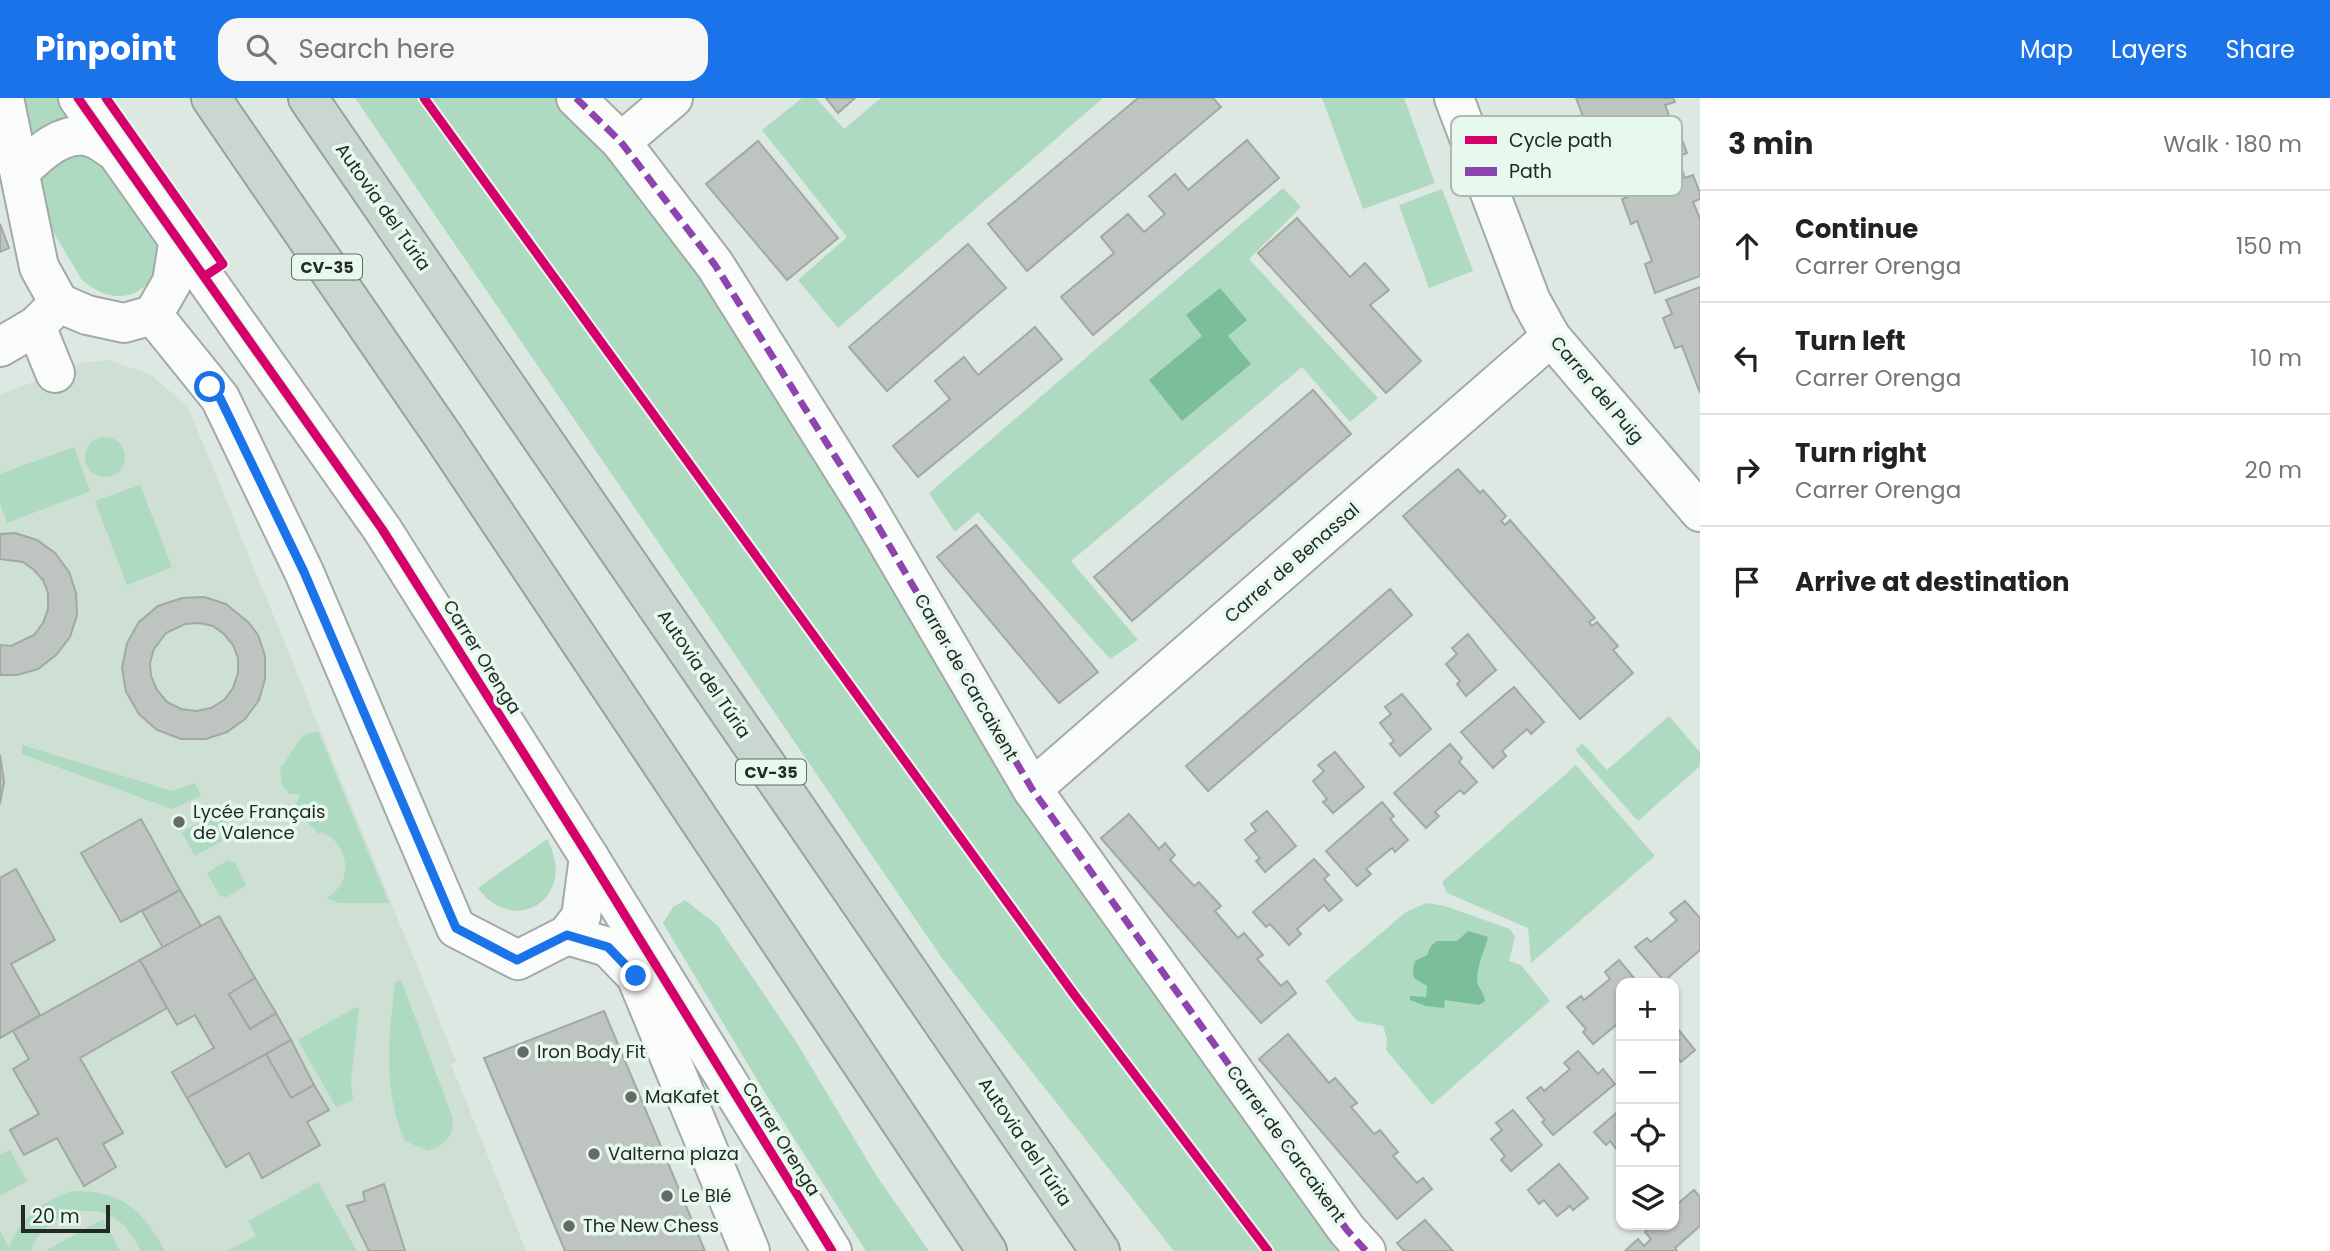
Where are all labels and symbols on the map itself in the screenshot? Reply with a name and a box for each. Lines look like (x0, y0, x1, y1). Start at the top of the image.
legend (1451, 116, 1682, 196)
text: Cycle path (1509, 127, 1612, 154)
street label: Autovia del Túria (330, 138, 437, 275)
text: Path (1509, 158, 1552, 185)
road number: CV-35 (292, 254, 362, 280)
street label: Carrer del Puig (1545, 331, 1650, 449)
route start (194, 371, 225, 402)
street label: Carrer de Benassal (1219, 497, 1365, 628)
street label: Carrer de Carcaixent (908, 589, 1024, 765)
street label: Carrer Orenga (437, 595, 527, 719)
street label: Autovia del Túria (652, 604, 757, 743)
road number: CV-35 (736, 760, 806, 785)
place label: Lycée Français de Valence (193, 799, 325, 845)
marker: Lycée Français de Valence (171, 814, 187, 830)
route end (620, 960, 651, 991)
place label: Iron Body Fit (537, 1039, 646, 1064)
marker: Iron Body Fit (515, 1044, 531, 1060)
street label: Carrer de Carcaixent (1221, 1060, 1352, 1227)
street label: Autovia del Túria (973, 1072, 1078, 1211)
street label: Carrer Orenga (736, 1077, 826, 1201)
place label: MaKafet (645, 1084, 719, 1109)
marker: MaKafet (623, 1089, 639, 1105)
place label: Valterna plaza (608, 1141, 739, 1166)
marker: Valterna plaza (586, 1146, 602, 1162)
place label: Le Blé (681, 1183, 731, 1208)
marker: Le Blé (659, 1188, 675, 1204)
scale bar (21, 1202, 110, 1234)
place label: The New Chess (583, 1213, 719, 1238)
marker: The New Chess (561, 1218, 577, 1234)

